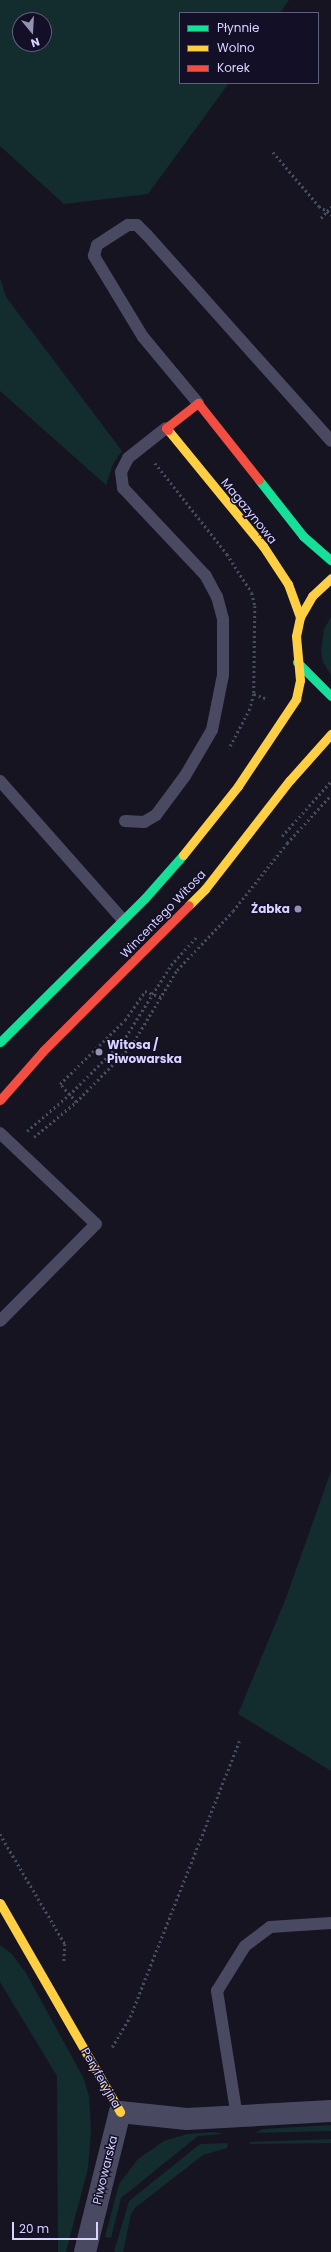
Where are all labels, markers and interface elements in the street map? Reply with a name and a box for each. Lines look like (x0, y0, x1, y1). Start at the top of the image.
north arrow (12, 12, 52, 52)
legend (179, 12, 319, 84)
text: Płynnie (217, 19, 259, 36)
text: N (29, 34, 42, 51)
text: Wolno (217, 39, 255, 56)
text: Korek (217, 59, 250, 76)
street label: Magazynowa (218, 475, 280, 547)
street label: Wincentego Witosa (117, 867, 209, 961)
place label: Żabka (251, 902, 290, 916)
marker: Żabka (293, 904, 303, 914)
place label: Witosa / Piwowarska (107, 1038, 182, 1066)
marker: Witosa / Piwowarska (94, 1047, 104, 1057)
street label: Peryferyjna (78, 2045, 124, 2111)
street label: Piwowarska (89, 2134, 121, 2206)
scale bar (14, 2214, 100, 2240)
text: 20 m (19, 2220, 49, 2237)

